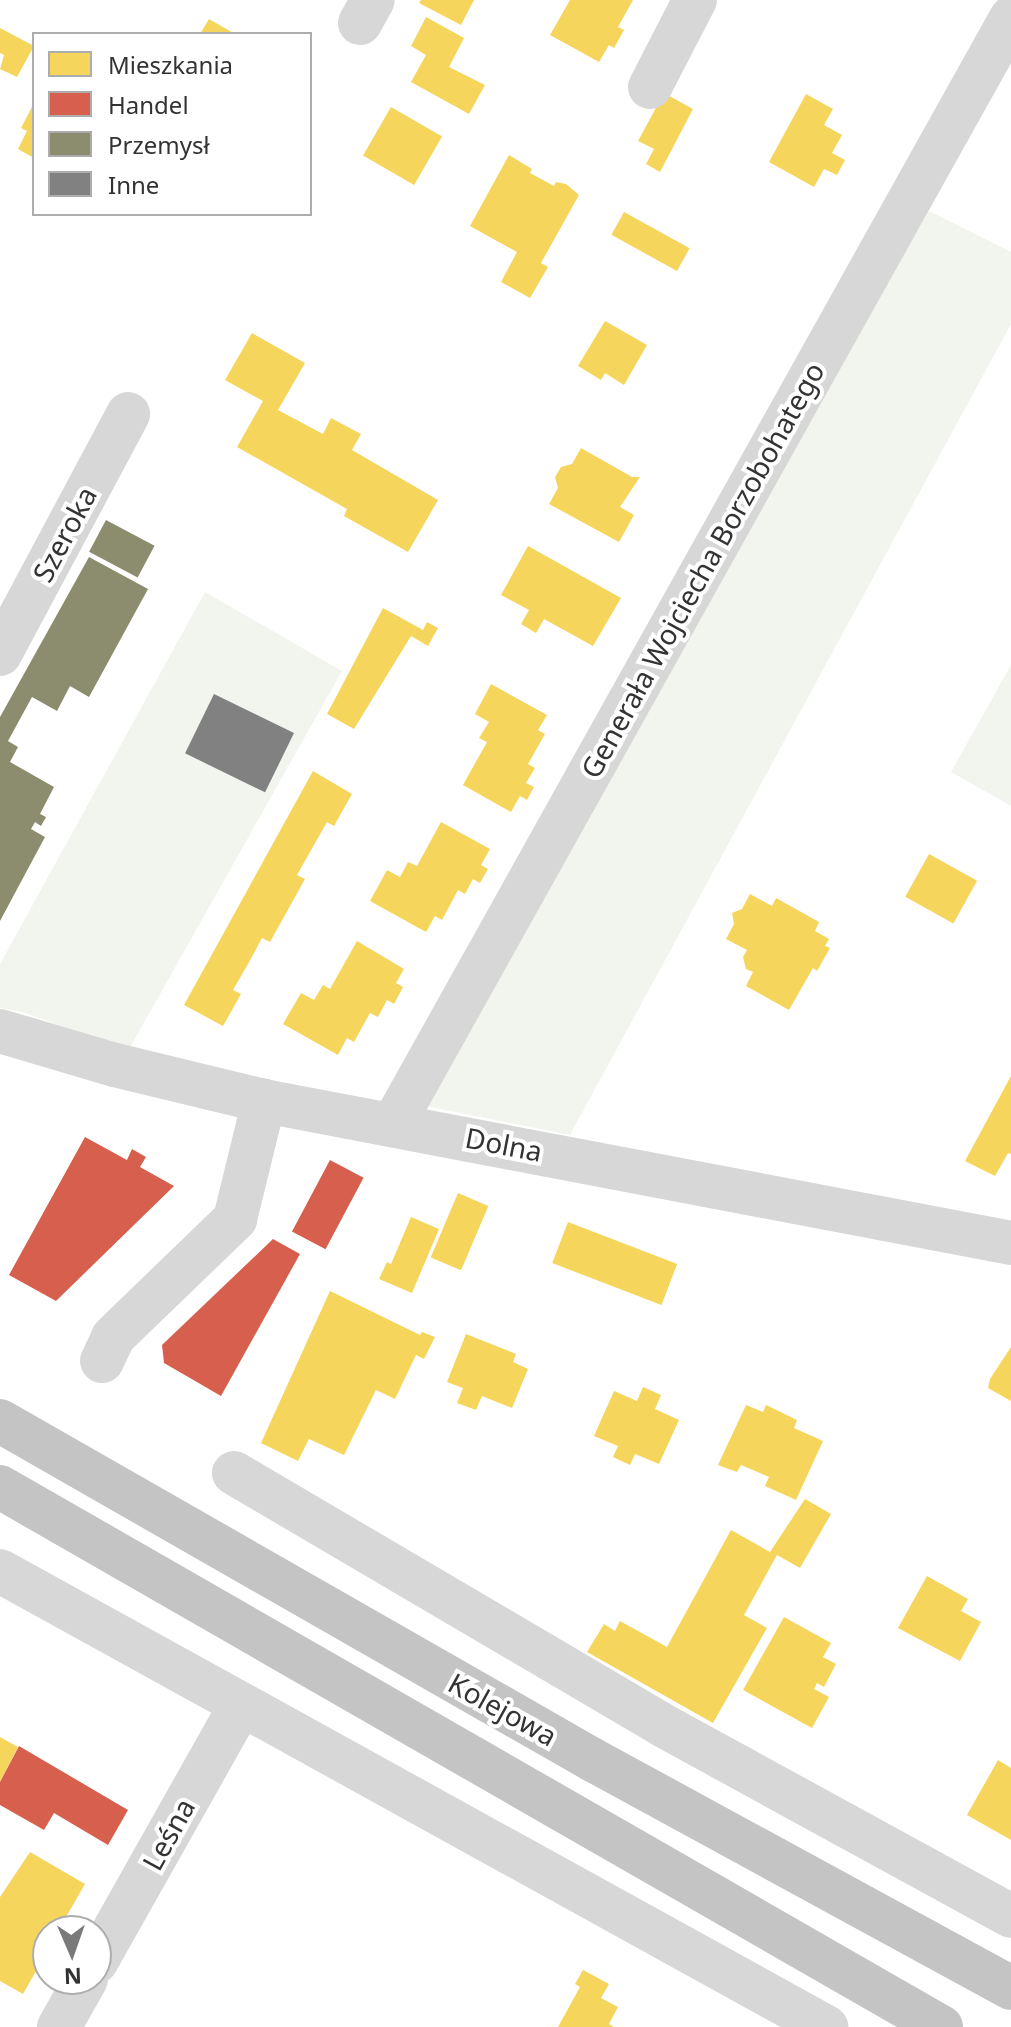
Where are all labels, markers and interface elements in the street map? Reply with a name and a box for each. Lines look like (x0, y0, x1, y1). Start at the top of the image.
legend (32, 32, 312, 216)
text: Mieszkania (108, 48, 233, 81)
text: Handel (108, 88, 189, 121)
text: Przemysł (108, 128, 210, 161)
text: Inne (108, 168, 159, 201)
street label: Generała Wojciecha Borzobohatego (573, 356, 831, 784)
street label: Szeroka (25, 481, 103, 587)
street label: Dolna (463, 1120, 545, 1168)
street label: Kolejowa (443, 1666, 563, 1752)
street label: Leśna (135, 1792, 201, 1876)
north arrow (32, 1915, 112, 1995)
text: N (63, 1962, 82, 1992)

